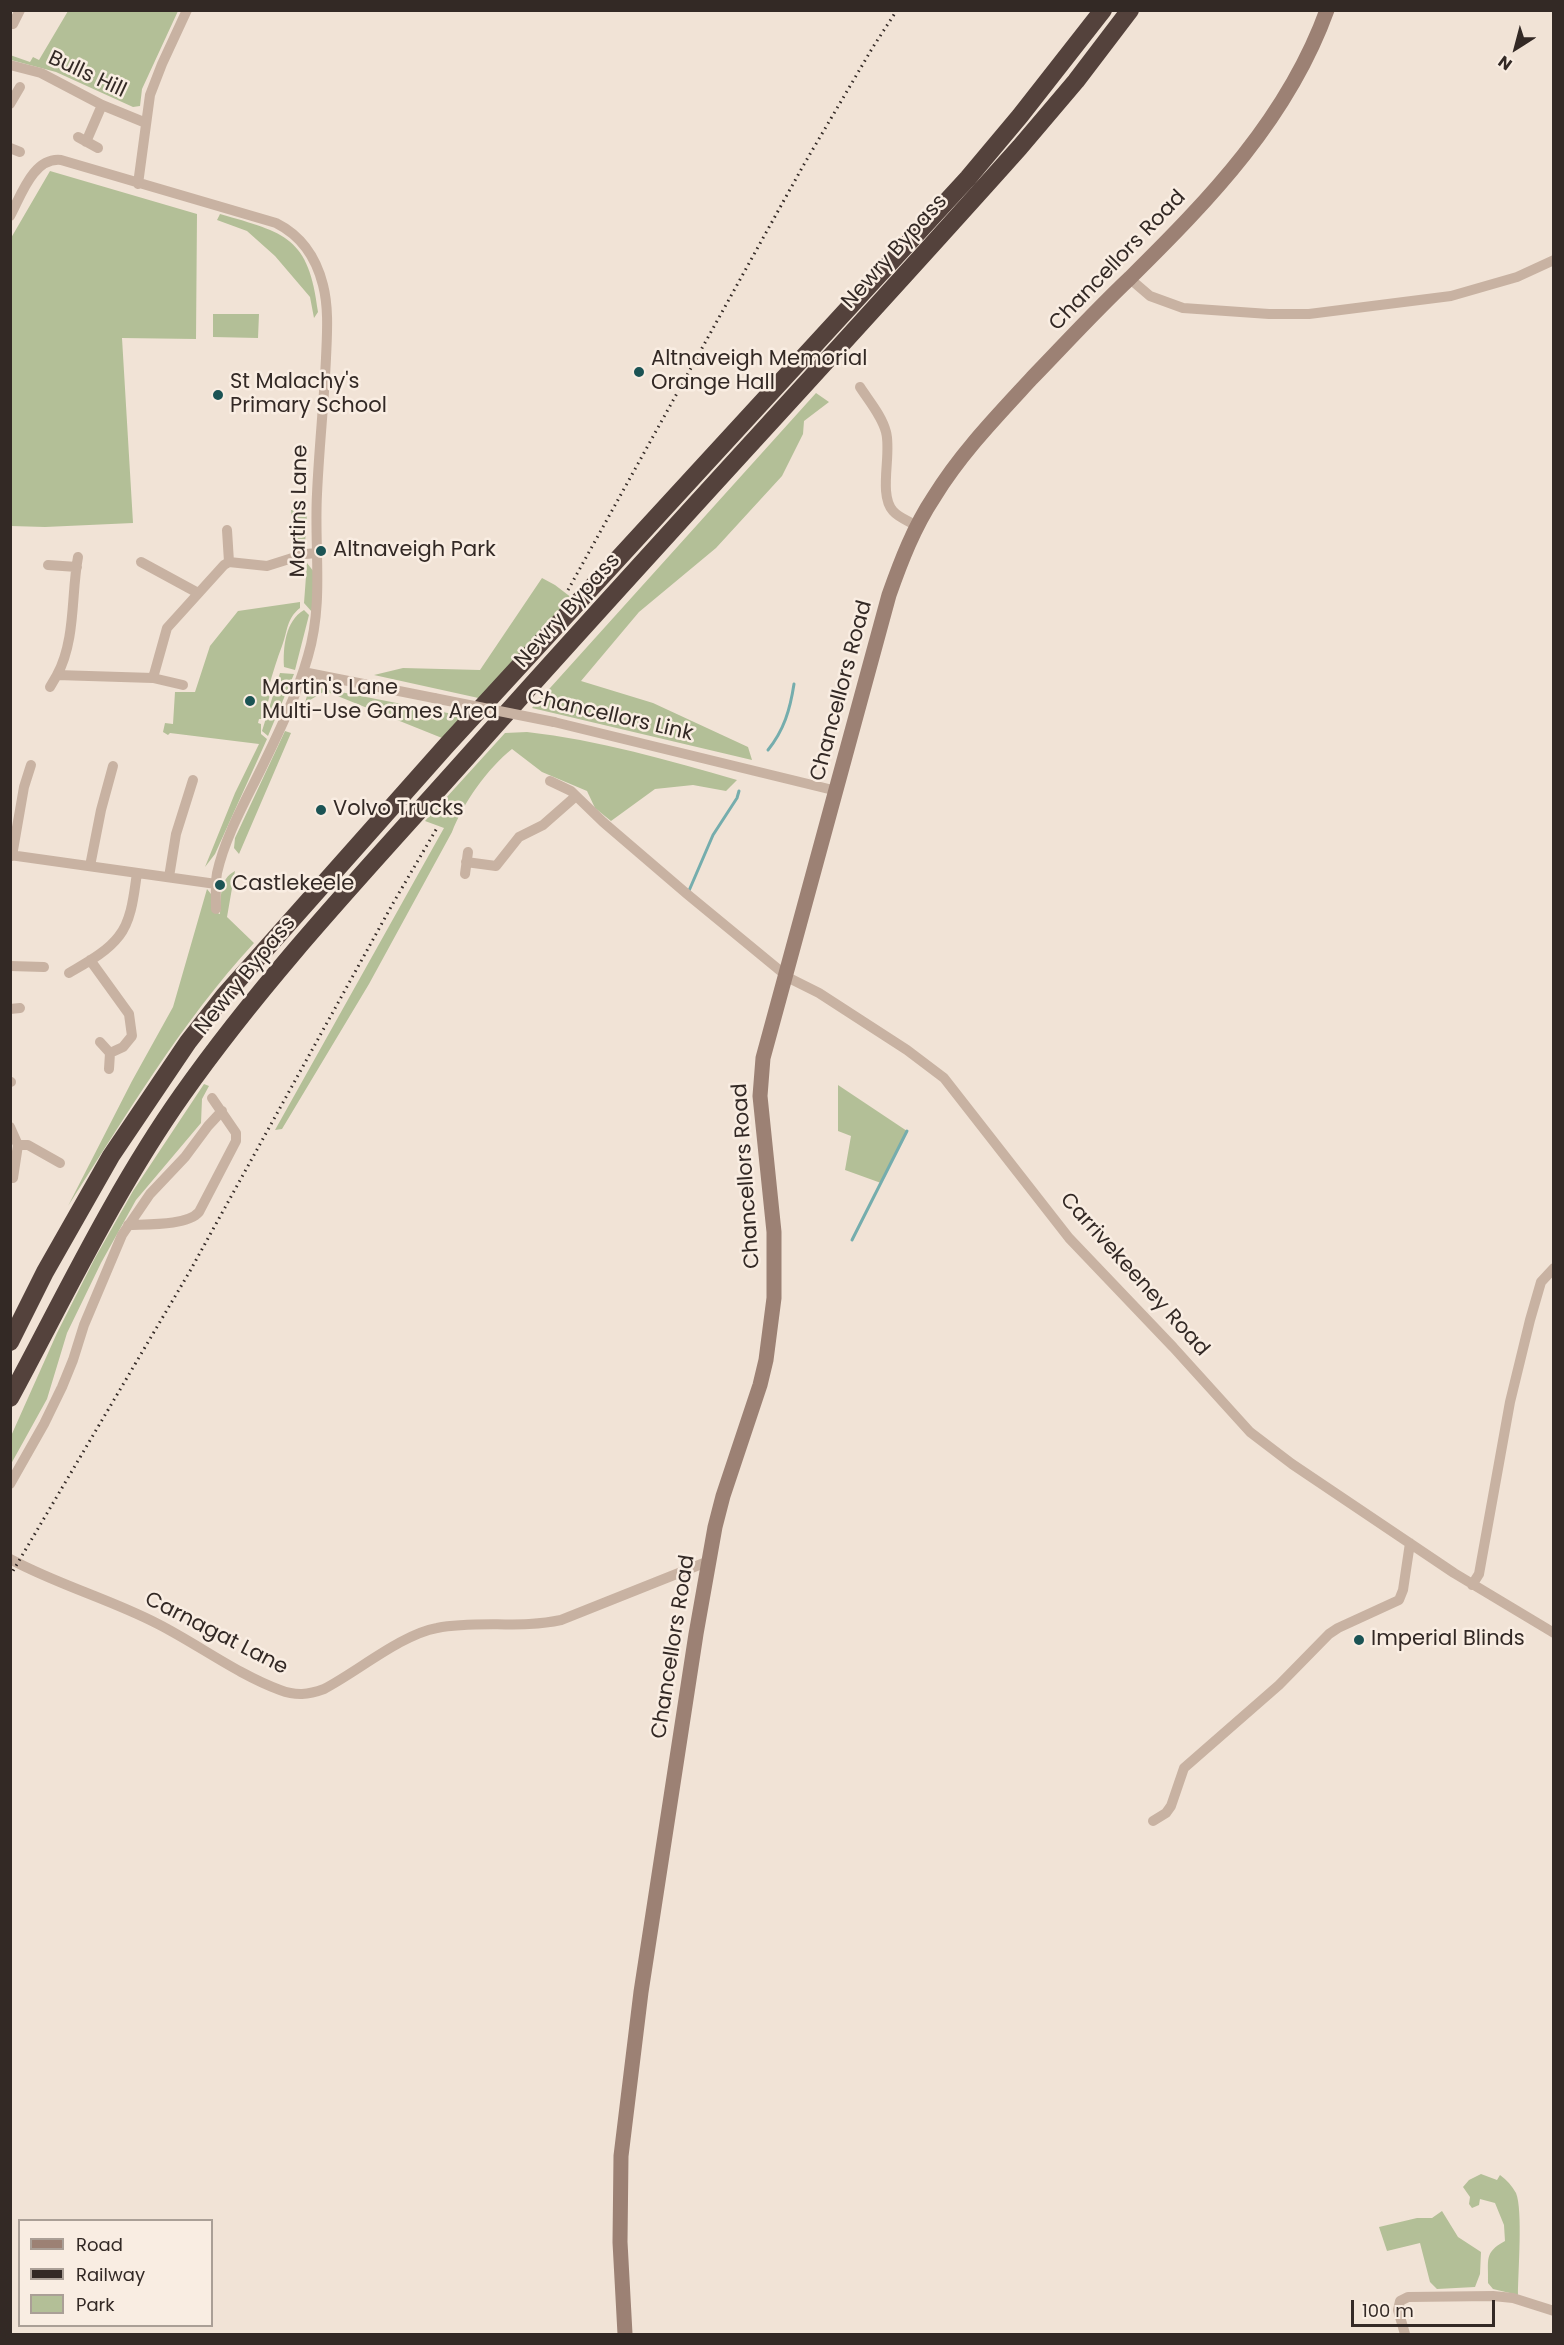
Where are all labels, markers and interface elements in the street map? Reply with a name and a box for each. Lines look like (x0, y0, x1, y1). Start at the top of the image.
north arrow (1486, 18, 1546, 78)
street label: Bulls Hill (44, 46, 130, 104)
text: N (1493, 50, 1517, 76)
street label: Chancellors Road (1044, 185, 1192, 337)
street label: Newry Bypass (837, 190, 953, 314)
place label: Altnaveigh Memorial Orange Hall (651, 347, 867, 397)
marker: Altnaveigh Memorial Orange Hall (632, 365, 646, 379)
place label: St Malachy's Primary School (230, 370, 387, 420)
marker: St Malachy's Primary School (211, 388, 225, 402)
street label: Martins Lane (286, 444, 314, 578)
place label: Altnaveigh Park (333, 538, 496, 564)
marker: Altnaveigh Park (314, 544, 328, 558)
street label: Newry Bypass (510, 549, 626, 673)
street label: Chancellors Road (806, 598, 878, 784)
place label: Martin's Lane Multi-Use Games Area (262, 676, 498, 726)
street label: Chancellors Link (524, 685, 696, 747)
marker: Martin's Lane Multi-Use Games Area (243, 694, 257, 708)
place label: Volvo Trucks (333, 797, 464, 823)
marker: Volvo Trucks (314, 803, 328, 817)
place label: Castlekeele (232, 872, 354, 898)
marker: Castlekeele (213, 878, 227, 892)
street label: Newry Bypass (190, 912, 302, 1040)
street label: Chancellors Road (728, 1082, 766, 1270)
street label: Carrivekeeney Road (1054, 1188, 1214, 1362)
street label: Chancellors Road (647, 1553, 701, 1741)
street label: Carnagat Lane (140, 1587, 292, 1681)
place label: Imperial Blinds (1371, 1627, 1525, 1653)
marker: Imperial Blinds (1352, 1633, 1366, 1647)
legend (18, 2219, 213, 2327)
text: Road (76, 2232, 123, 2257)
text: Railway (76, 2262, 145, 2287)
scale bar (1354, 2288, 1498, 2326)
text: Park (76, 2292, 115, 2317)
text: 100 m (1362, 2298, 1414, 2323)

